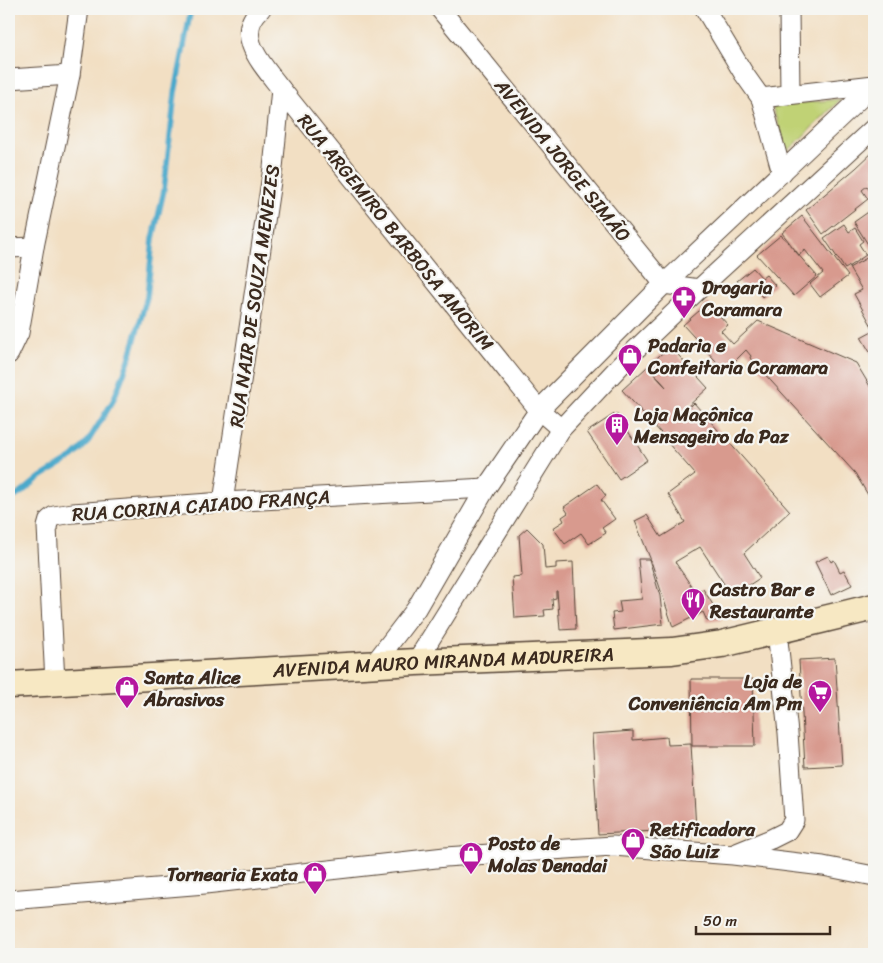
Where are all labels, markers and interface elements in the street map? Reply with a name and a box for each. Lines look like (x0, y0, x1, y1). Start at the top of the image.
street label: AVENIDA JORGE SIMÃO (485, 70, 639, 250)
street label: RUA ARGEMIRO BARBOSA AMORIM (289, 106, 502, 358)
street label: RUA NAIR DE SOUZA MENEZES (220, 162, 289, 430)
place label: Drogaria Coramara (701, 271, 783, 326)
pharmacy icon: Drogaria Coramara (671, 285, 697, 319)
place label: Padaria e Confeitaria Coramara (647, 329, 828, 384)
shop icon: Padaria e Confeitaria Coramara (617, 343, 643, 377)
place label: Loja Maçônica Mensageiro da Paz (633, 398, 790, 453)
building icon: Loja Maçônica Mensageiro da Paz (604, 412, 630, 446)
street label: RUA CORINA CAIADO FRANÇA (71, 480, 331, 531)
place label: Castro Bar e Restaurante (709, 573, 815, 628)
restaurant icon: Castro Bar e Restaurante (680, 587, 706, 621)
street label: AVENIDA MAURO MIRANDA MADUREIRA (271, 638, 615, 687)
place label: Santa Alice Abrasivos (143, 661, 241, 716)
place label: Loja de Conveniência Am Pm (628, 665, 803, 720)
shop icon: Santa Alice Abrasivos (114, 675, 140, 709)
supermarket icon: Loja de Conveniência Am Pm (807, 679, 833, 713)
place label: Retificadora São Luiz (649, 813, 755, 868)
place label: Posto de Molas Denadai (487, 827, 608, 882)
shop icon: Retificadora São Luiz (620, 827, 646, 861)
shop icon: Posto de Molas Denadai (458, 841, 484, 875)
place label: Tornearia Exata (167, 858, 298, 891)
shop icon: Tornearia Exata (302, 861, 328, 895)
scale bar (696, 903, 829, 935)
text: 50 m (703, 908, 738, 934)

